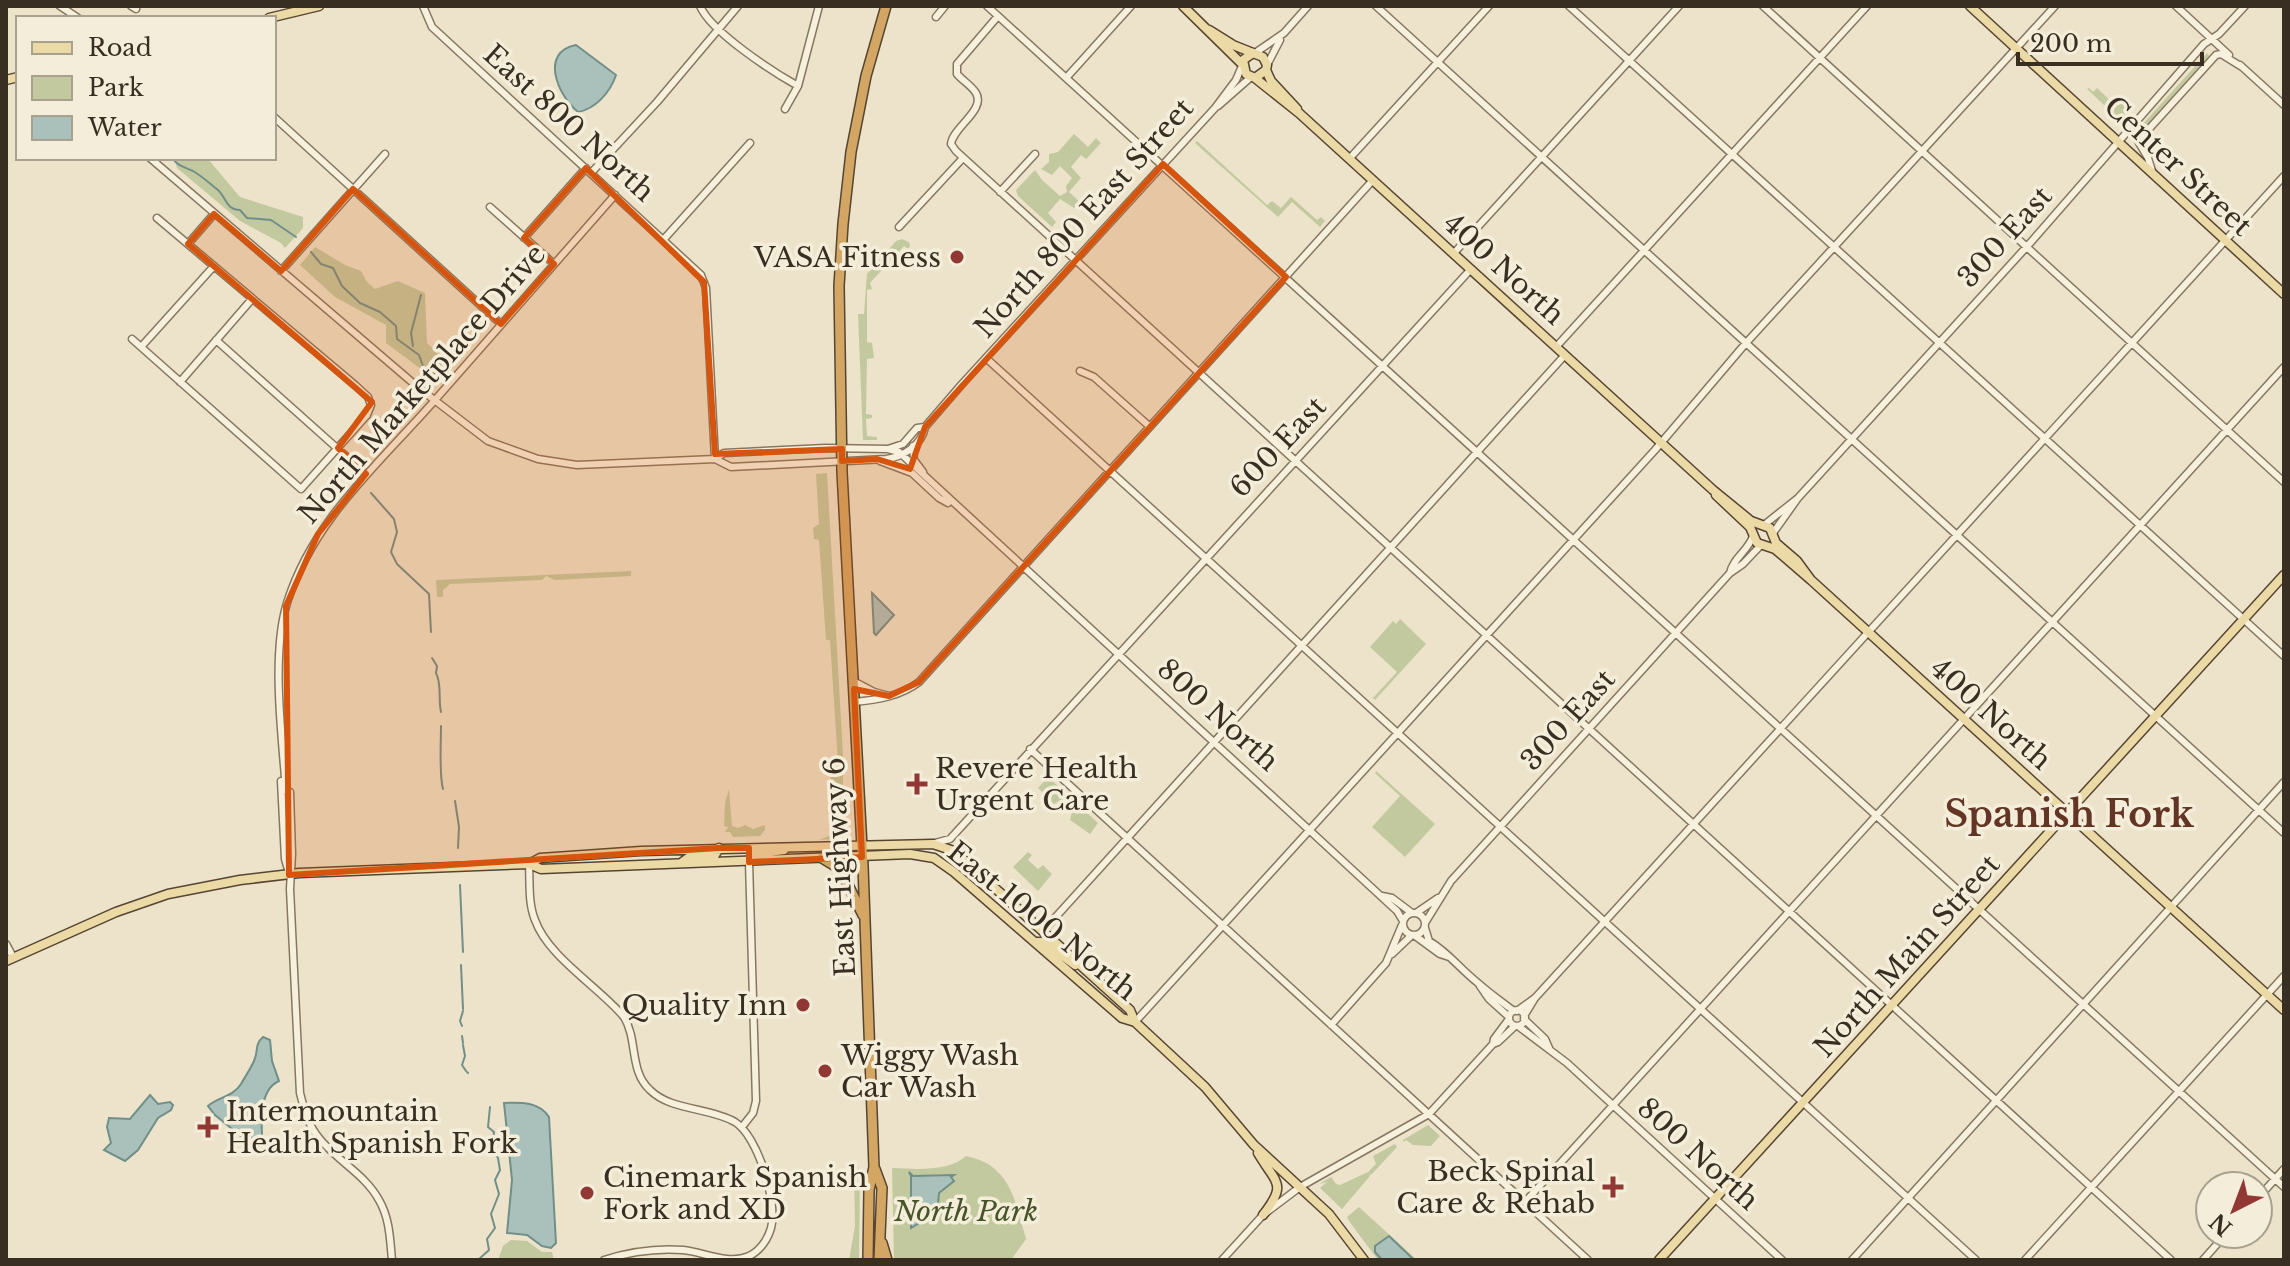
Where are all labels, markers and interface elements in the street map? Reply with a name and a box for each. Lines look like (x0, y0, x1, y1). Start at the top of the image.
legend (16, 16, 276, 160)
scale bar (2018, 16, 2202, 66)
text: 200 m (2030, 29, 2112, 58)
text: Road (88, 33, 152, 62)
street label: East 800 North (476, 37, 662, 209)
text: Park (88, 73, 144, 102)
street label: Center Street (2097, 89, 2259, 244)
street label: North 800 East Street (967, 91, 1201, 345)
text: Water (87, 113, 162, 142)
street label: 300 East (1950, 179, 2060, 295)
street label: 400 North (1436, 206, 1572, 332)
street label: North Marketplace Drive (291, 237, 553, 531)
place label: VASA Fitness (753, 240, 941, 275)
marker: VASA Fitness (948, 248, 966, 266)
street label: 600 East (1223, 389, 1334, 505)
street label: 400 North (1923, 651, 2059, 777)
street label: 800 North (1150, 652, 1286, 778)
street label: 300 East (1513, 662, 1623, 778)
place label: Revere Health Urgent Care (935, 751, 1138, 818)
street label: East Highway 6 (817, 756, 863, 978)
marker: Revere Health Urgent Care (906, 773, 928, 795)
district label: Spanish Fork (1944, 792, 2195, 837)
street label: East 1000 North (940, 834, 1144, 1008)
street label: North Main Street (1807, 847, 2008, 1065)
place label: Quality Inn (622, 988, 787, 1023)
marker: Quality Inn (794, 996, 812, 1014)
place label: Wiggy Wash Car Wash (840, 1038, 1019, 1105)
marker: Wiggy Wash Car Wash (816, 1062, 834, 1080)
street label: 800 North (1630, 1091, 1766, 1217)
place label: Intermountain Health Spanish Fork (226, 1094, 518, 1161)
marker: Intermountain Health Spanish Fork (197, 1116, 219, 1138)
place label: Beck Spinal Care & Rehab (1396, 1154, 1595, 1221)
place label: Cinemark Spanish Fork and XD (603, 1160, 867, 1227)
north arrow (2194, 1170, 2274, 1250)
marker: Beck Spinal Care & Rehab (1602, 1176, 1624, 1198)
marker: Cinemark Spanish Fork and XD (578, 1184, 596, 1202)
park label: North Park (893, 1194, 1038, 1229)
text: N (2204, 1207, 2238, 1241)

